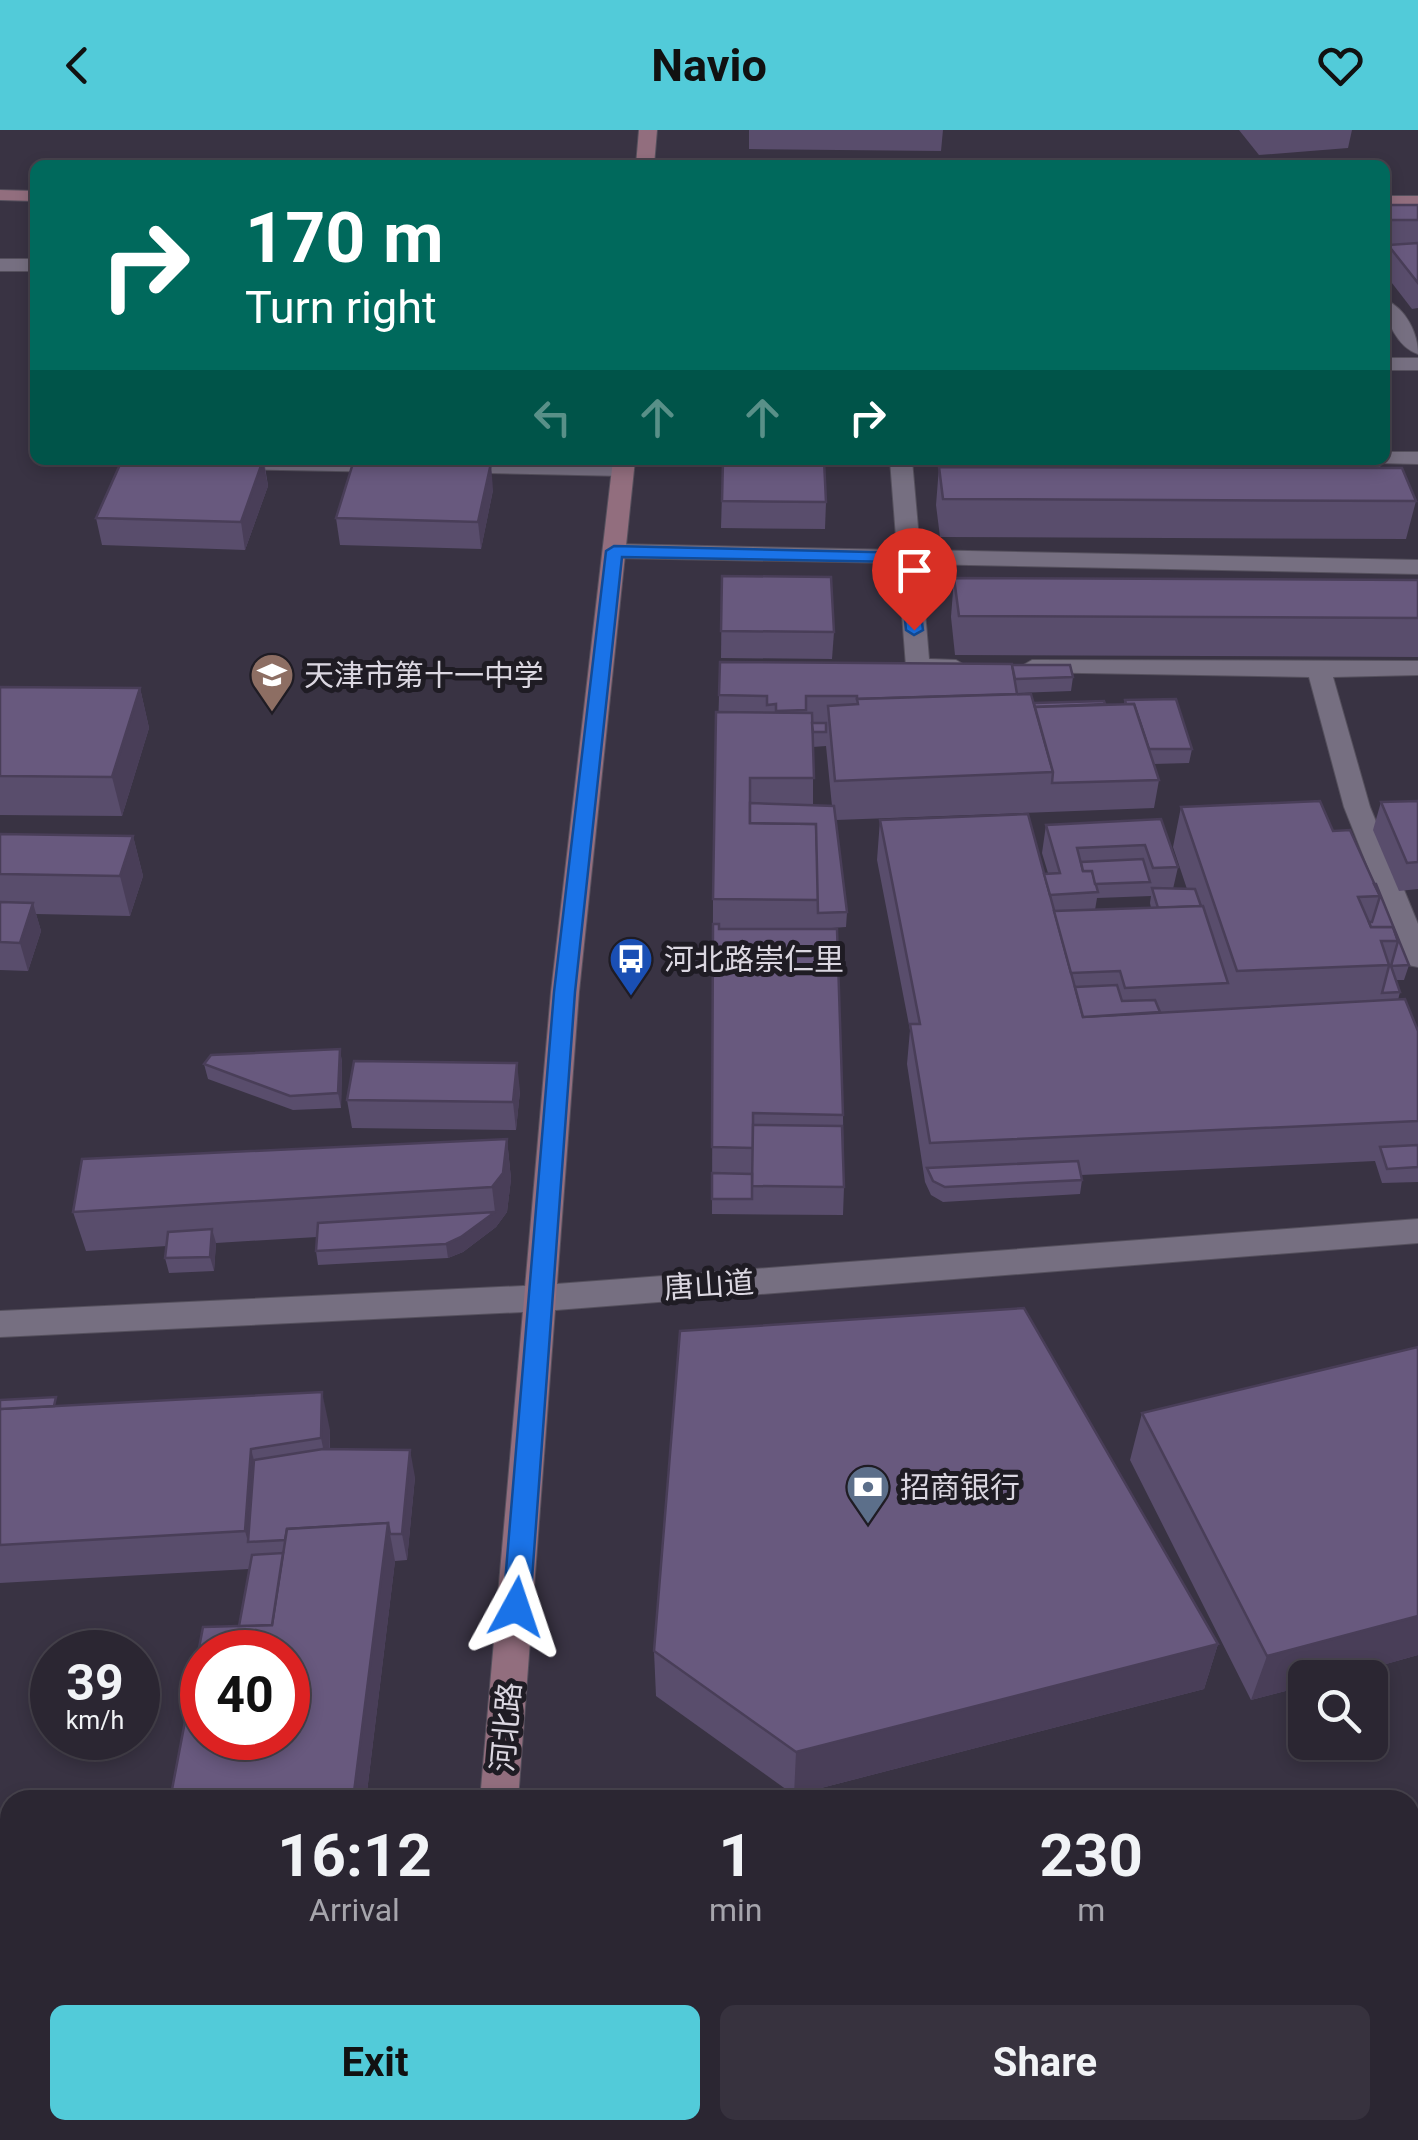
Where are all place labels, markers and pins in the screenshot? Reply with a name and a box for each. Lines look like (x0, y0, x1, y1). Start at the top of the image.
pin (872, 528, 957, 631)
school or university icon: 天津市第十一中学 (249, 652, 295, 713)
place label: 天津市第十一中学 (304, 658, 544, 693)
bus stop icon: 河北路崇仁里 (608, 936, 654, 997)
place label: 河北路崇仁里 (664, 942, 844, 977)
bank icon: 招商银行 (845, 1464, 891, 1525)
place label: 招商银行 (900, 1470, 1020, 1505)

